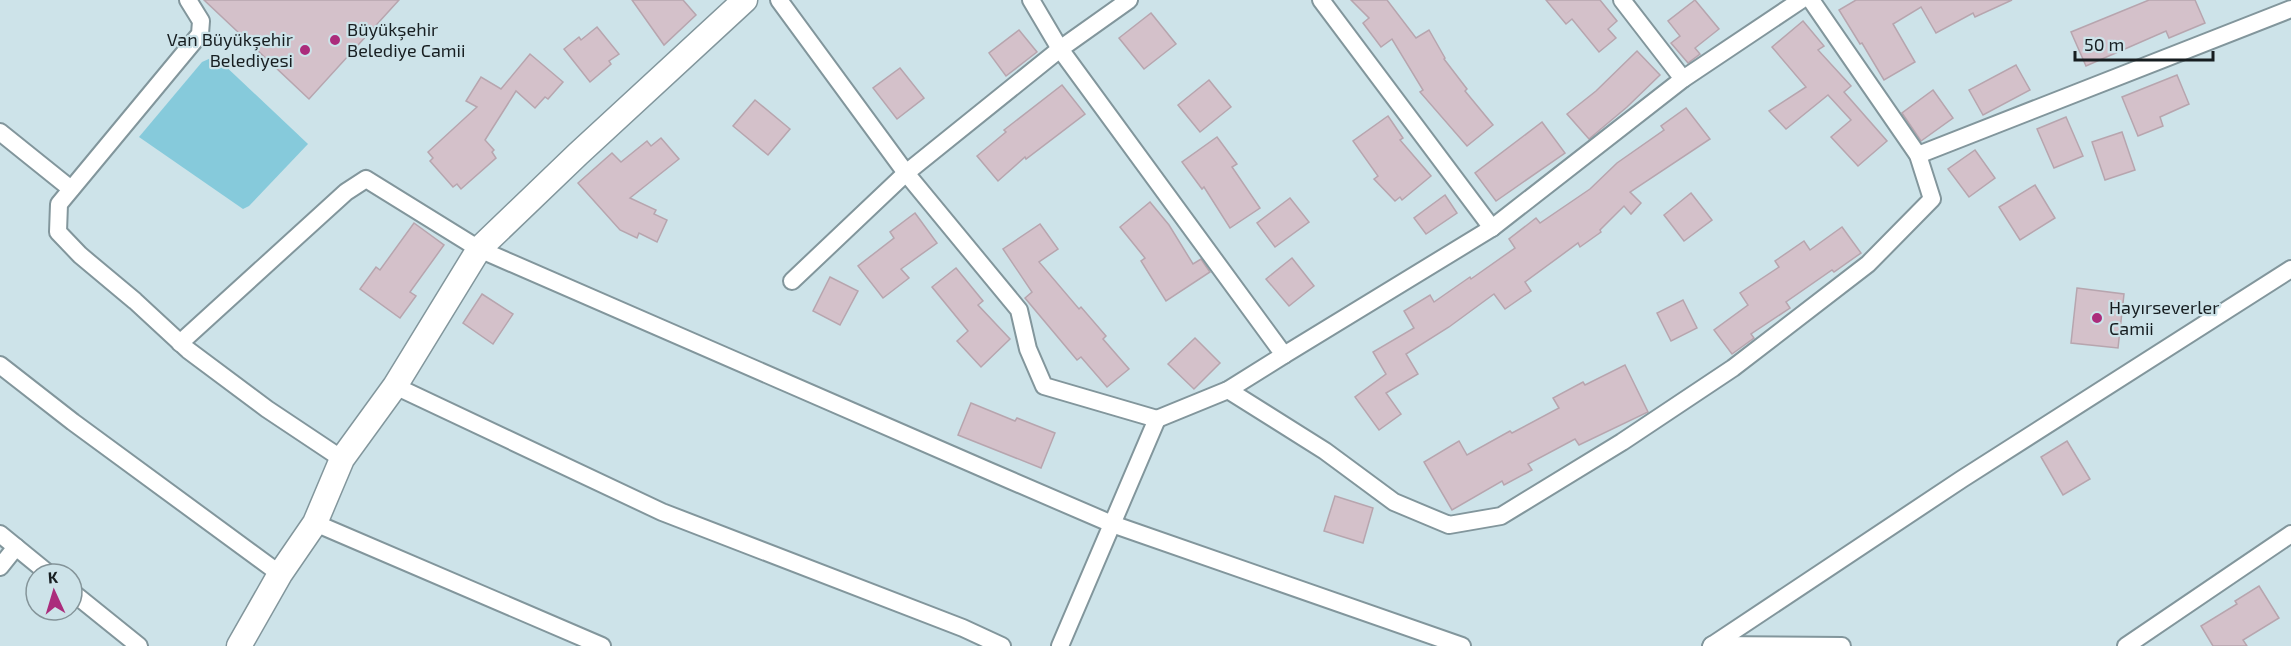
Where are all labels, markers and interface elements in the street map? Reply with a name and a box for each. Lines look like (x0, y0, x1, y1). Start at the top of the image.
place label: Büyükşehir Belediye Camii (347, 18, 466, 61)
scale bar (2075, 24, 2213, 62)
place label: Van Büyükşehir Belediyesi (167, 28, 293, 71)
marker: Büyükşehir Belediye Camii (328, 33, 342, 47)
text: 50 m (2084, 33, 2124, 55)
marker: Van Büyükşehir Belediyesi (298, 43, 312, 57)
place label: Hayırseverler Camii (2109, 296, 2219, 339)
marker: Hayırseverler Camii (2090, 311, 2104, 325)
north arrow (24, 562, 84, 622)
text: K (47, 567, 59, 586)

